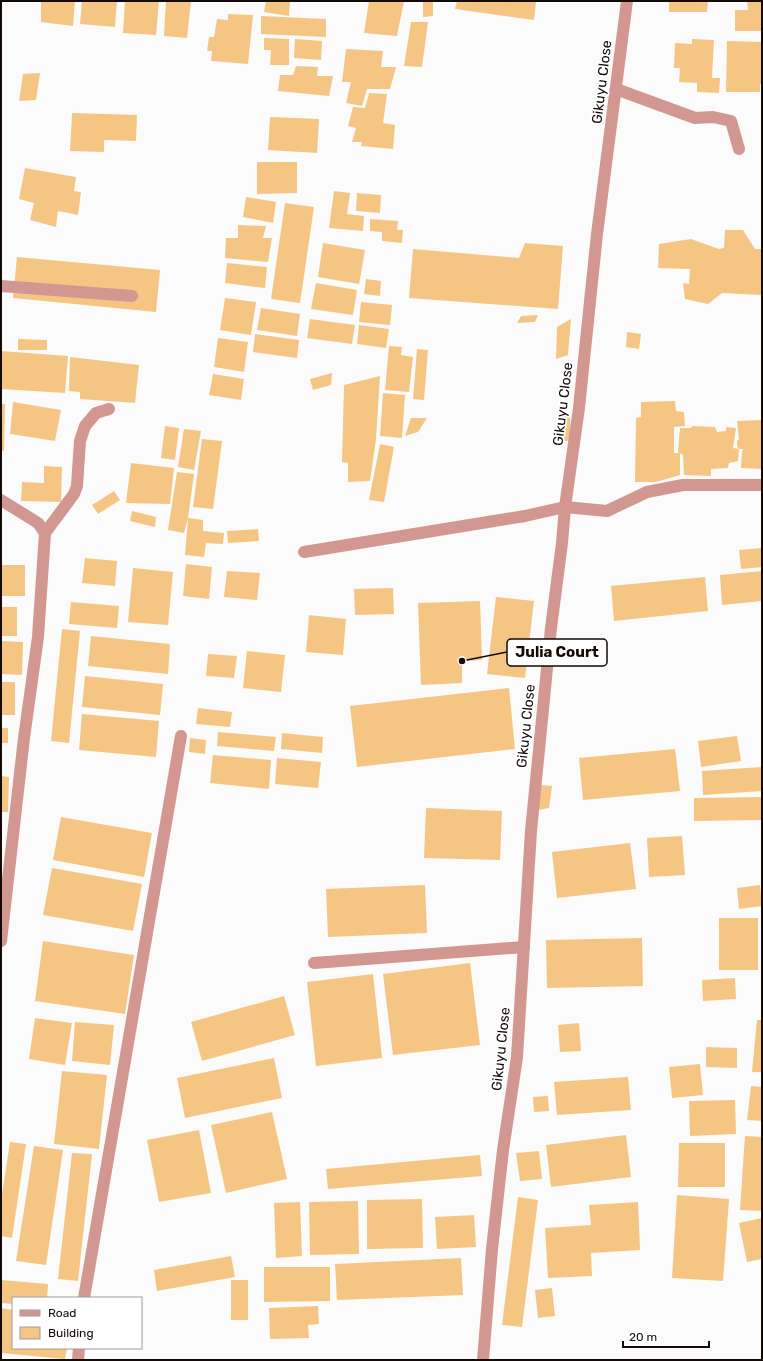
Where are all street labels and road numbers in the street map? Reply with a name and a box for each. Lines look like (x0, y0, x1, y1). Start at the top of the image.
street label: Gikuyu Close (588, 39, 616, 125)
street label: Gikuyu Close (549, 361, 577, 447)
street label: Gikuyu Close (513, 683, 539, 769)
street label: Gikuyu Close (488, 1006, 514, 1092)

